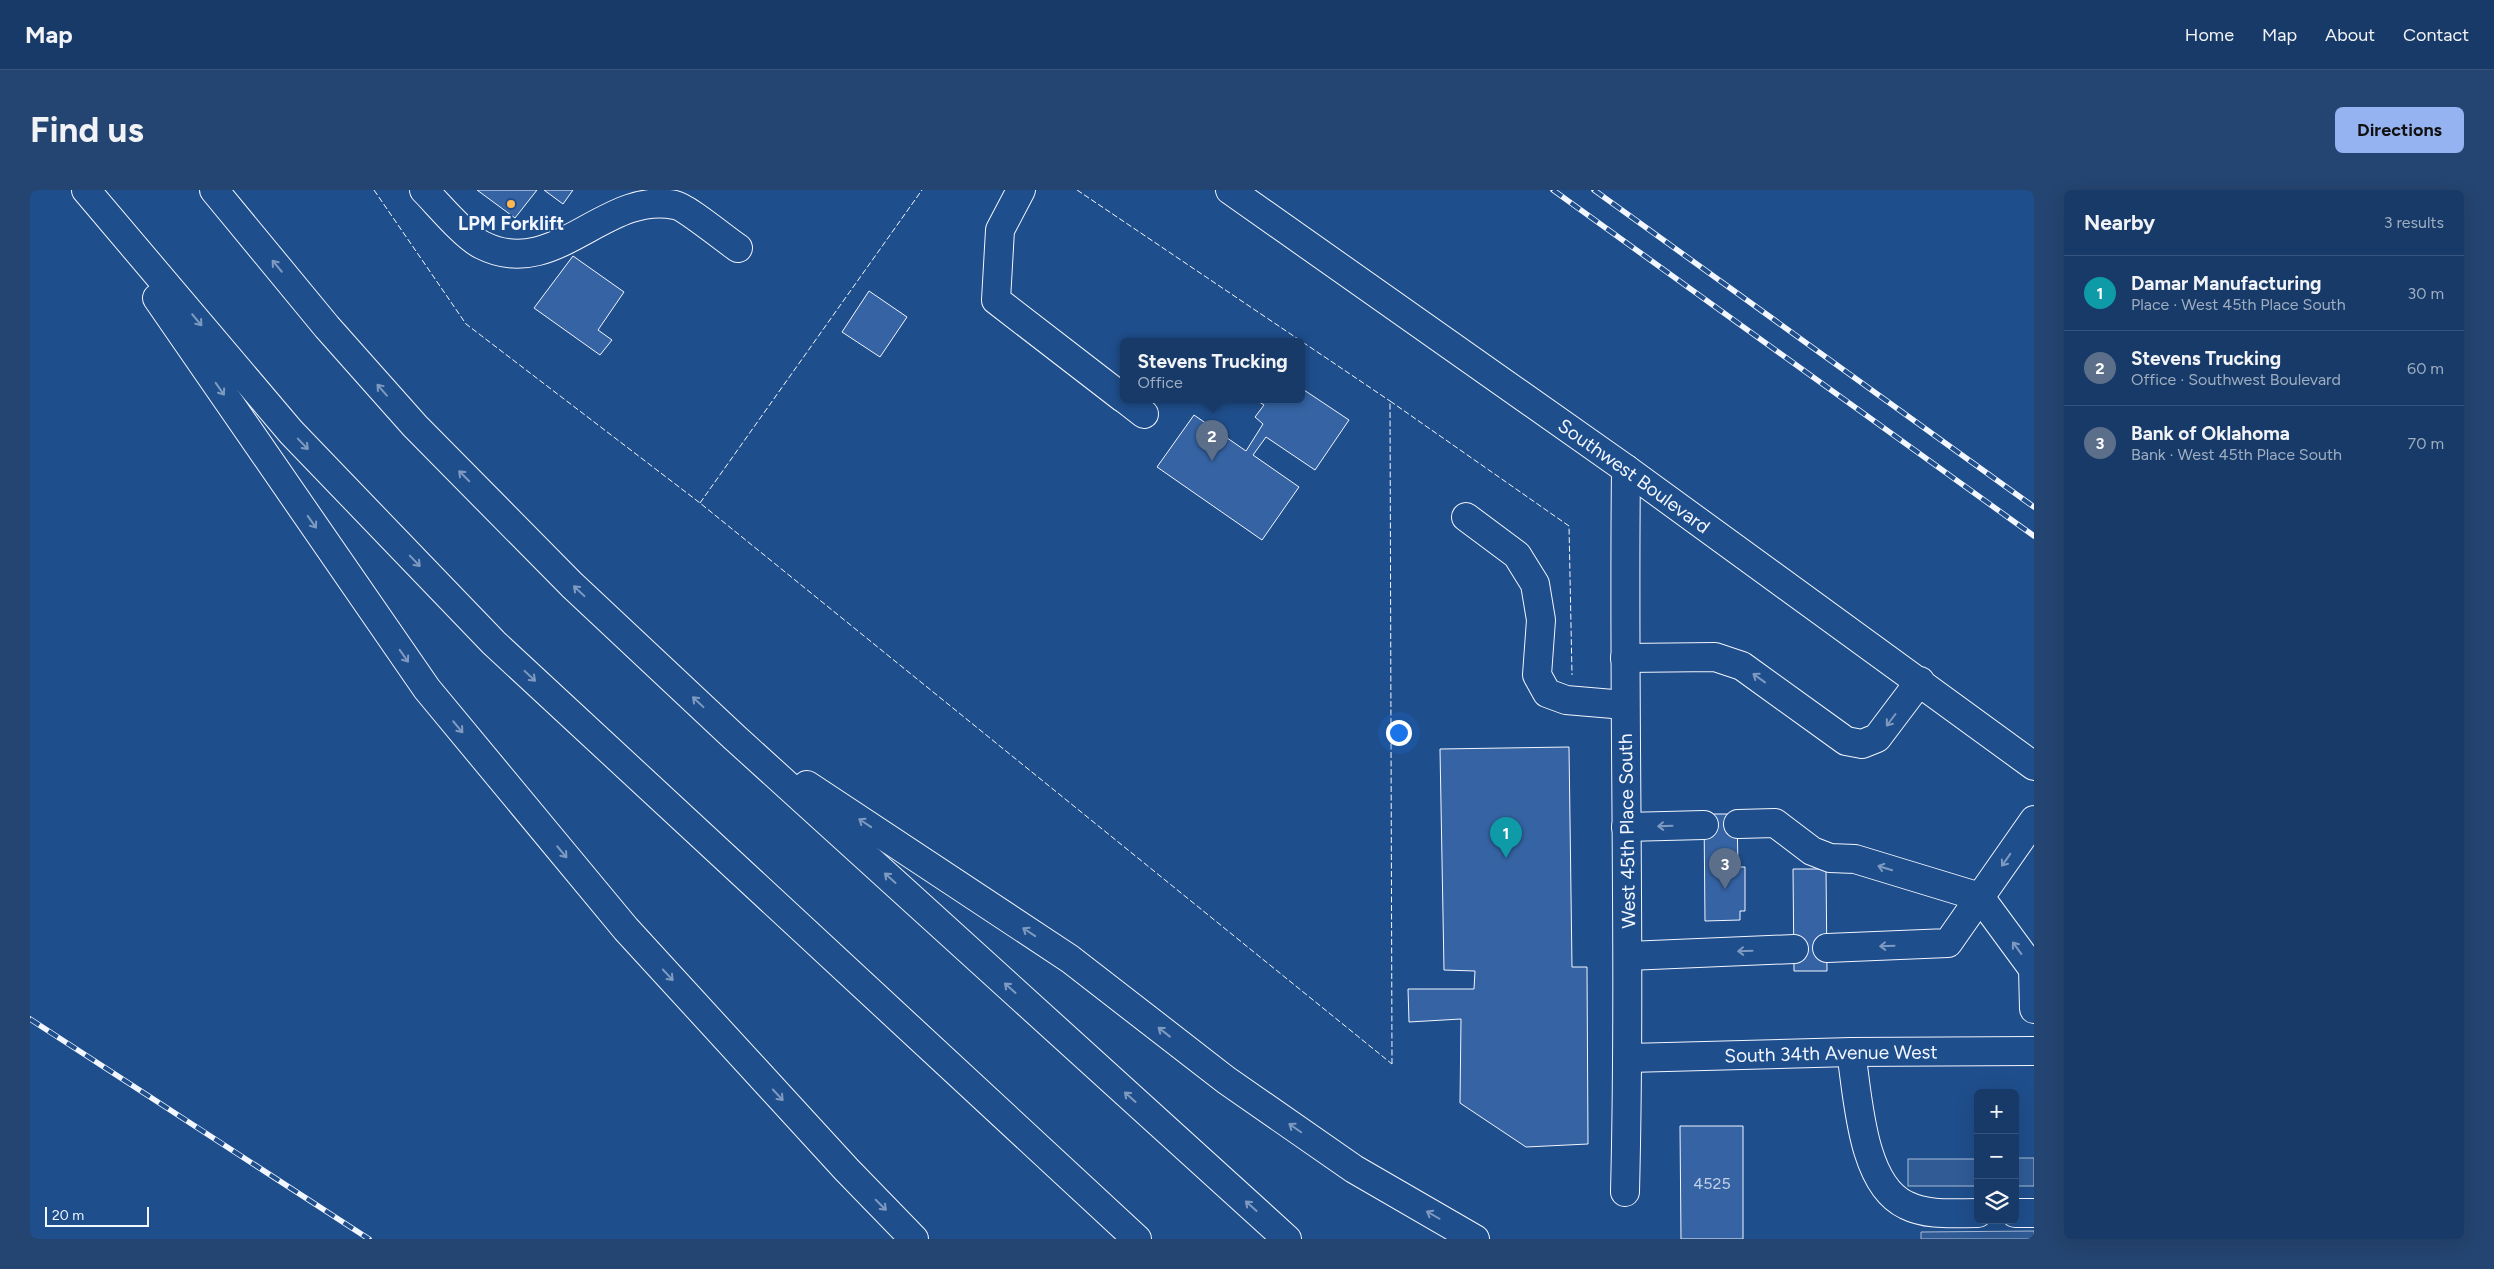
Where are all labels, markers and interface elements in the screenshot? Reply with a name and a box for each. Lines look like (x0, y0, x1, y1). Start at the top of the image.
text: Map (25, 20, 73, 49)
text: Home (2185, 24, 2234, 46)
text: Map (2262, 24, 2297, 46)
text: About (2325, 24, 2375, 46)
text: Contact (2403, 24, 2469, 46)
button: Directions (2335, 107, 2464, 153)
text: Find us (30, 109, 144, 151)
marker: LPM Forklift (505, 198, 517, 210)
text: Nearby (2084, 210, 2155, 235)
place label: LPM Forklift (458, 212, 564, 235)
text: 3 results (2384, 213, 2444, 232)
one-way arrow (271, 260, 282, 273)
text: Damar Manufacturing (2131, 272, 2321, 295)
text: 1 (2097, 284, 2103, 303)
text: 30 m (2407, 284, 2444, 303)
text: Place · West 45th Place South (2131, 295, 2346, 314)
one-way arrow (191, 314, 202, 327)
popup (1120, 338, 1305, 403)
text: Stevens Trucking (2131, 347, 2281, 370)
text: Stevens Trucking (1137, 350, 1288, 373)
text: 2 (2095, 359, 2105, 378)
text: 60 m (2407, 359, 2444, 378)
text: Office · Southwest Boulevard (2131, 370, 2341, 389)
text: Office (1137, 373, 1183, 392)
one-way arrow (215, 381, 225, 395)
one-way arrow (377, 383, 388, 396)
street label: Southwest Boulevard (1554, 413, 1715, 538)
pin: 2 (1196, 420, 1228, 461)
text: Bank of Oklahoma (2131, 422, 2290, 445)
text: 3 (2096, 434, 2104, 453)
text: 70 m (2408, 434, 2444, 453)
one-way arrow (297, 437, 309, 450)
text: Bank · West 45th Place South (2131, 445, 2342, 464)
one-way arrow (458, 470, 470, 482)
one-way arrow (307, 515, 317, 529)
one-way arrow (409, 554, 421, 567)
one-way arrow (572, 585, 585, 597)
one-way arrow (399, 649, 409, 663)
one-way arrow (523, 670, 536, 682)
one-way arrow (1752, 673, 1766, 683)
one-way arrow (691, 696, 704, 708)
one-way arrow (1886, 713, 1896, 727)
one-way arrow (453, 720, 464, 733)
your location (1386, 720, 1412, 746)
street label: West 45th Place South (1614, 733, 1640, 929)
pin: 1 (1490, 817, 1522, 858)
one-way arrow (858, 818, 872, 828)
one-way arrow (1658, 821, 1674, 831)
one-way arrow (556, 845, 567, 858)
pin: 3 (1709, 848, 1741, 889)
one-way arrow (2001, 853, 2011, 867)
one-way arrow (1877, 862, 1893, 872)
one-way arrow (884, 872, 897, 884)
one-way arrow (1023, 927, 1037, 937)
one-way arrow (1879, 941, 1896, 951)
one-way arrow (2012, 941, 2022, 955)
one-way arrow (1737, 947, 1753, 956)
one-way arrow (662, 969, 674, 981)
one-way arrow (1004, 982, 1017, 993)
one-way arrow (1158, 1027, 1171, 1038)
street label: South 34th Avenue West (1724, 1040, 1938, 1067)
one-way arrow (772, 1088, 784, 1101)
map controls (1974, 1089, 2019, 1224)
button: + (1974, 1089, 2019, 1134)
one-way arrow (1124, 1091, 1137, 1103)
one-way arrow (1288, 1123, 1302, 1133)
button: − (1974, 1134, 2019, 1179)
house number: 4525 (1693, 1174, 1731, 1193)
button: layers (1974, 1179, 2019, 1224)
one-way arrow (875, 1198, 887, 1211)
one-way arrow (1244, 1200, 1257, 1212)
scale bar (45, 1204, 149, 1227)
text: 20 m (52, 1207, 84, 1224)
one-way arrow (1426, 1209, 1440, 1219)

